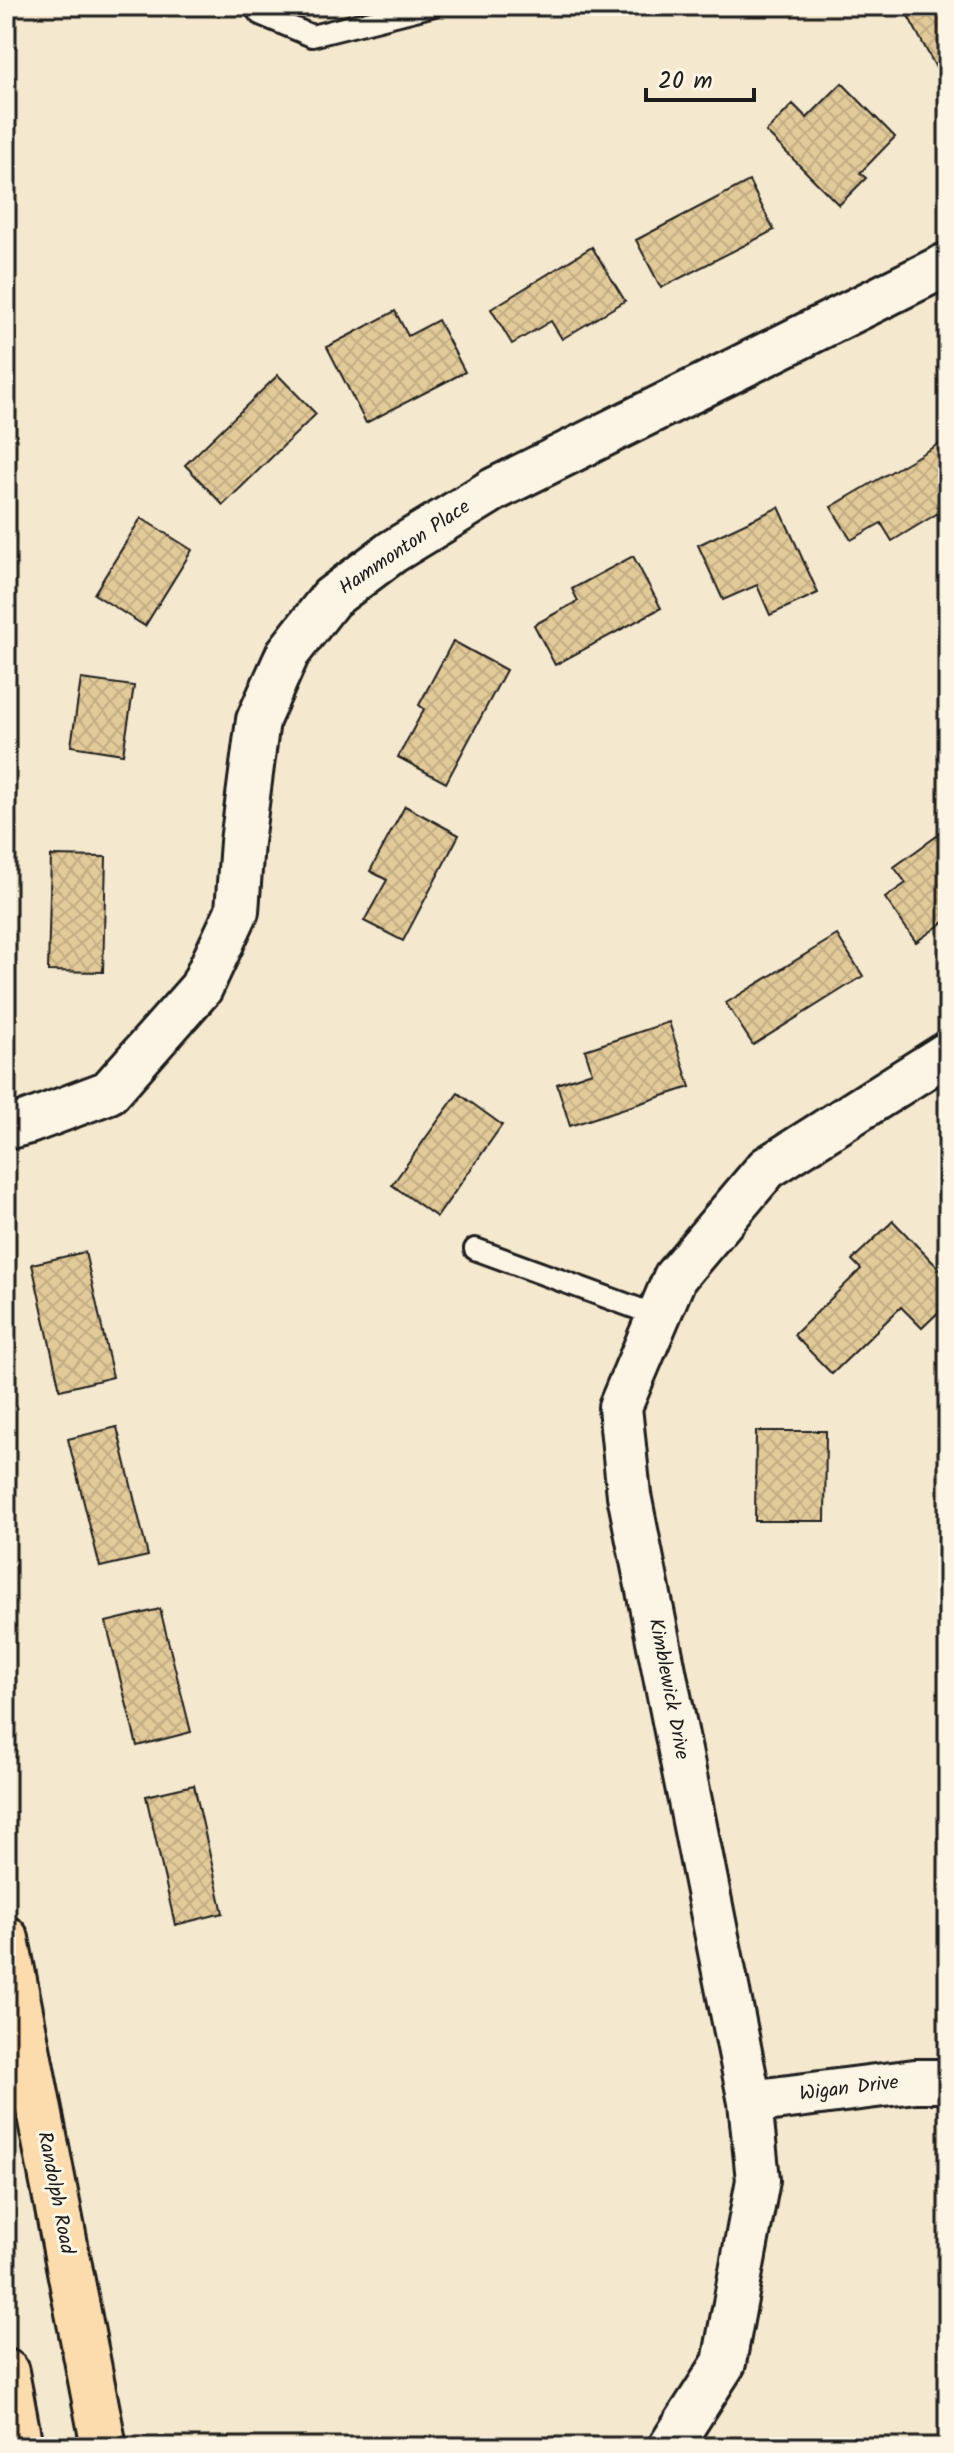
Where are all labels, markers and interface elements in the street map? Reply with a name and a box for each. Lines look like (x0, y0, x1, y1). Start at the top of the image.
scale bar (646, 52, 754, 102)
text: 20 m (658, 62, 713, 101)
street label: Hammonton Place (333, 492, 477, 604)
street label: Kimblewick Drive (639, 1616, 697, 1762)
street label: Wigan Drive (798, 2067, 900, 2111)
street label: Randolph Road (27, 2129, 83, 2258)

